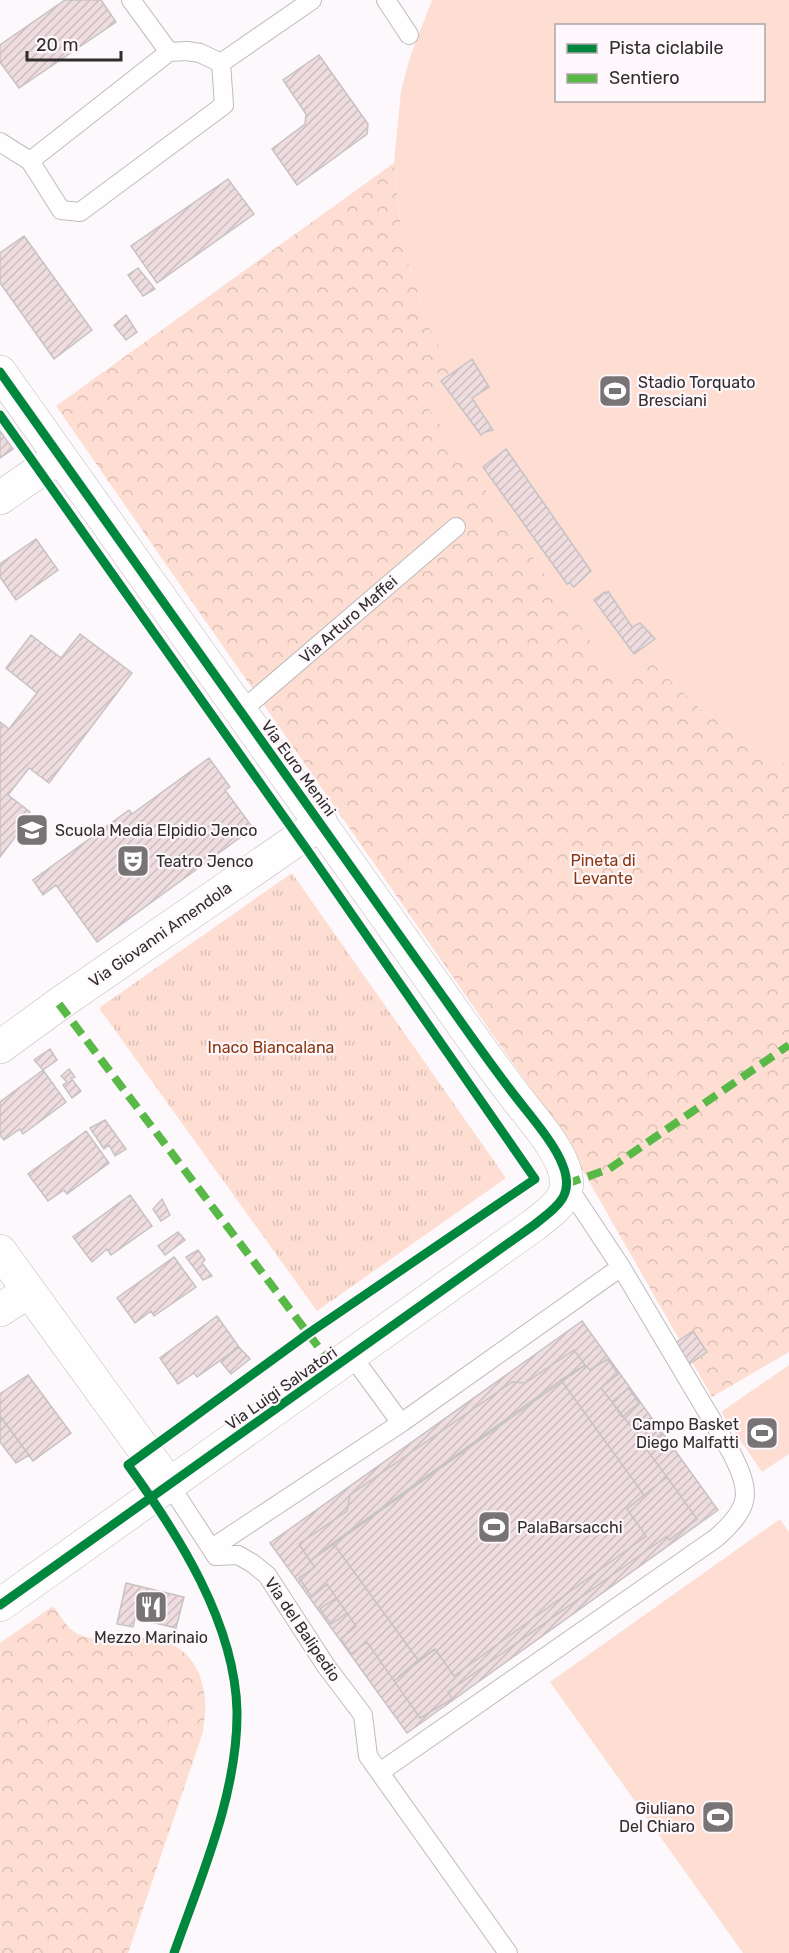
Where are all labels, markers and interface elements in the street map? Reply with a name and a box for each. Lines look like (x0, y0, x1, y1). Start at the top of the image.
scale bar (27, 24, 122, 62)
legend (555, 24, 765, 102)
text: 20 m (36, 34, 78, 56)
text: Pista ciclabile (609, 37, 724, 59)
text: Sentiero (609, 67, 680, 89)
sports icon: Stadio Torquato Bresciani (597, 373, 633, 409)
place label: Stadio Torquato Bresciani (638, 373, 755, 410)
street label: Via Arturo Maffei (295, 572, 401, 667)
street label: Via Euro Menini (257, 717, 340, 820)
school or university icon: Scuola Media Elpidio Jenco (14, 812, 50, 848)
place label: Scuola Media Elpidio Jenco (55, 821, 257, 840)
theatre icon: Teatro Jenco (115, 843, 151, 879)
park label: Pineta di Levante (570, 851, 636, 888)
place label: Teatro Jenco (156, 852, 254, 871)
street label: Via Giovanni Amendola (85, 878, 235, 991)
park label: Inaco Biancalana (208, 1038, 334, 1057)
street label: Via Luigi Salvatori (222, 1343, 341, 1434)
place label: Campo Basket Diego Malfatti (632, 1415, 739, 1452)
sports icon: Campo Basket Diego Malfatti (744, 1415, 780, 1451)
sports icon: PalaBarsacchi (476, 1509, 512, 1545)
place label: PalaBarsacchi (517, 1518, 623, 1537)
street label: Via del Balipedio (261, 1574, 344, 1685)
restaurant icon: Mezzo Marinaio (133, 1589, 169, 1625)
place label: Mezzo Marinaio (94, 1628, 208, 1647)
place label: Giuliano Del Chiaro (619, 1799, 695, 1836)
sports icon: Giuliano Del Chiaro (700, 1799, 736, 1835)

